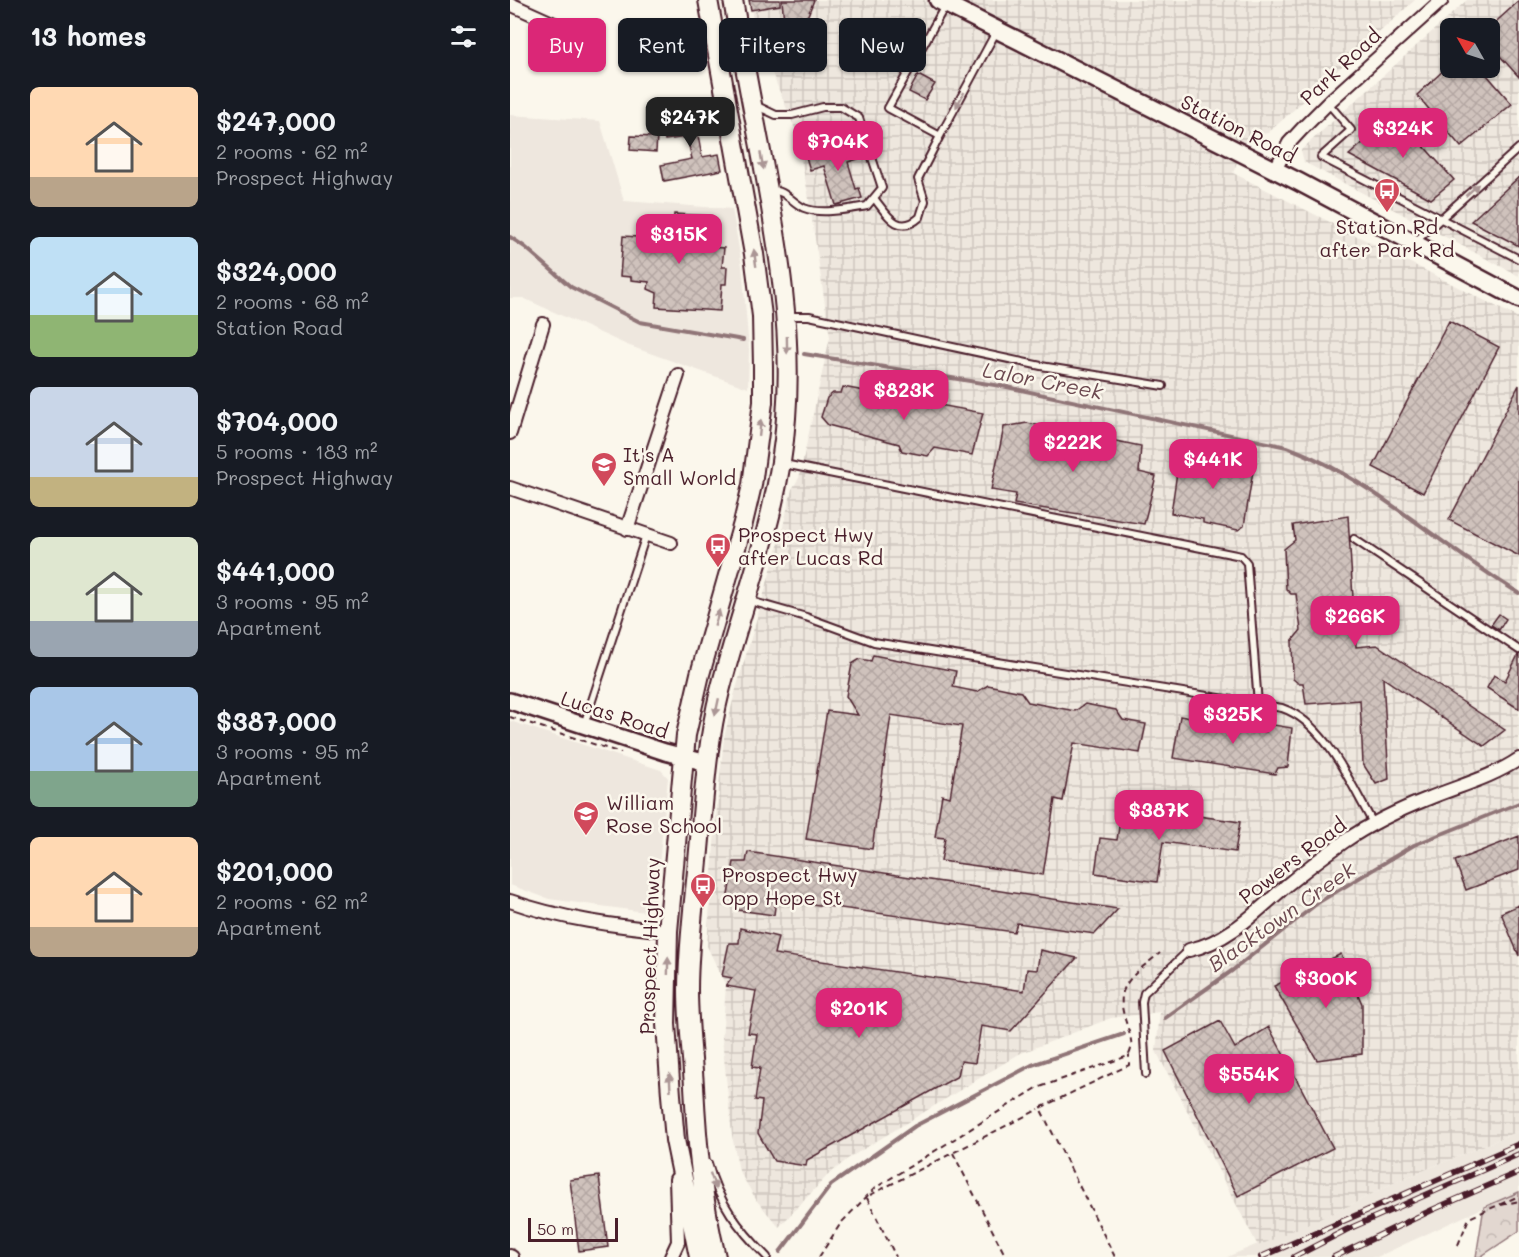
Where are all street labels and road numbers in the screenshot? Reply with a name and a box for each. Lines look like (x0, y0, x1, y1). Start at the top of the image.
street label: Park Road (1294, 22, 1386, 110)
street label: Station Road (1177, 88, 1301, 168)
street label: Lucas Road (558, 684, 672, 744)
street label: Powers Road (1233, 811, 1351, 909)
street label: Prospect Highway (633, 857, 665, 1035)

